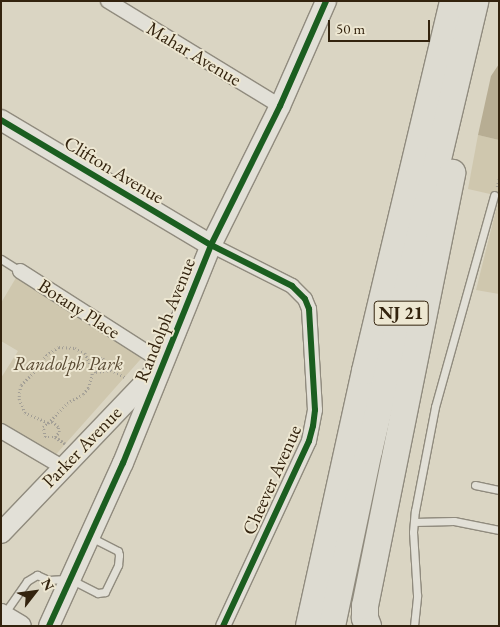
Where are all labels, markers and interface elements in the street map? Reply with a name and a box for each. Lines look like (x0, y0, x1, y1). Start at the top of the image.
scale bar (330, 10, 432, 42)
street label: Mahar Avenue (143, 17, 245, 91)
text: 50 m (336, 19, 365, 38)
street label: Clifton Avenue (60, 131, 168, 209)
street label: Randolph Avenue (130, 254, 200, 386)
street label: Botany Place (34, 274, 124, 344)
road number: NJ 21 (374, 298, 428, 328)
park label: Randolph Park (13, 353, 123, 375)
street label: Parker Avenue (38, 402, 126, 492)
street label: Cheever Avenue (238, 422, 306, 538)
north arrow (10, 567, 60, 617)
text: N (37, 575, 59, 594)

